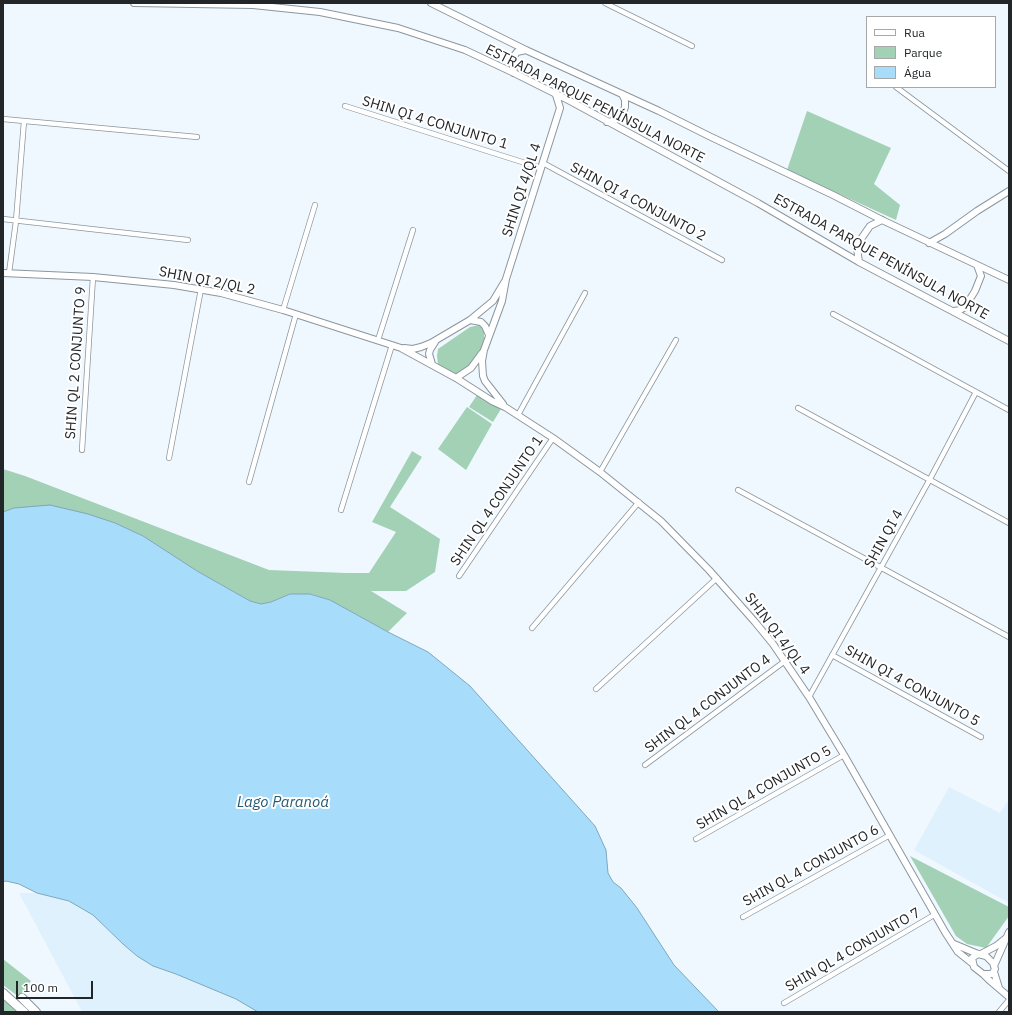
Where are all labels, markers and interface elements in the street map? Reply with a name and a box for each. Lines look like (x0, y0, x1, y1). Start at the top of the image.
legend (866, 16, 996, 88)
text: Rua (904, 25, 925, 40)
street label: ESTRADA PARQUE PENÍNSULA NORTE (483, 41, 707, 167)
text: Parque (904, 45, 942, 60)
text: Água (904, 65, 931, 80)
street label: SHIN QI 4 CONJUNTO 1 (360, 93, 510, 153)
street label: SHIN QI 4/QL 4 (499, 141, 545, 239)
street label: SHIN QI 4 CONJUNTO 2 (567, 159, 709, 245)
street label: ESTRADA PARQUE PENÍNSULA NORTE (770, 191, 992, 323)
street label: SHIN QI 2/QL 2 (157, 263, 257, 299)
street label: SHIN QL 2 CONJUNTO 9 (62, 286, 90, 440)
street label: SHIN QL 4 CONJUNTO 1 (447, 433, 547, 569)
street label: SHIN QI 4 (861, 507, 907, 571)
street label: SHIN QI 4/QL 4 (741, 590, 813, 678)
street label: SHIN QI 4 CONJUNTO 5 (842, 642, 982, 730)
street label: SHIN QL 4 CONJUNTO 4 (642, 651, 774, 757)
street label: SHIN QL 4 CONJUNTO 5 (694, 742, 834, 834)
water label: Lago Paranoá (237, 794, 329, 812)
street label: SHIN QL 4 CONJUNTO 6 (740, 822, 882, 910)
street label: SHIN QL 4 CONJUNTO 7 (783, 904, 923, 996)
scale bar (18, 973, 95, 999)
text: 100 m (23, 980, 58, 995)

